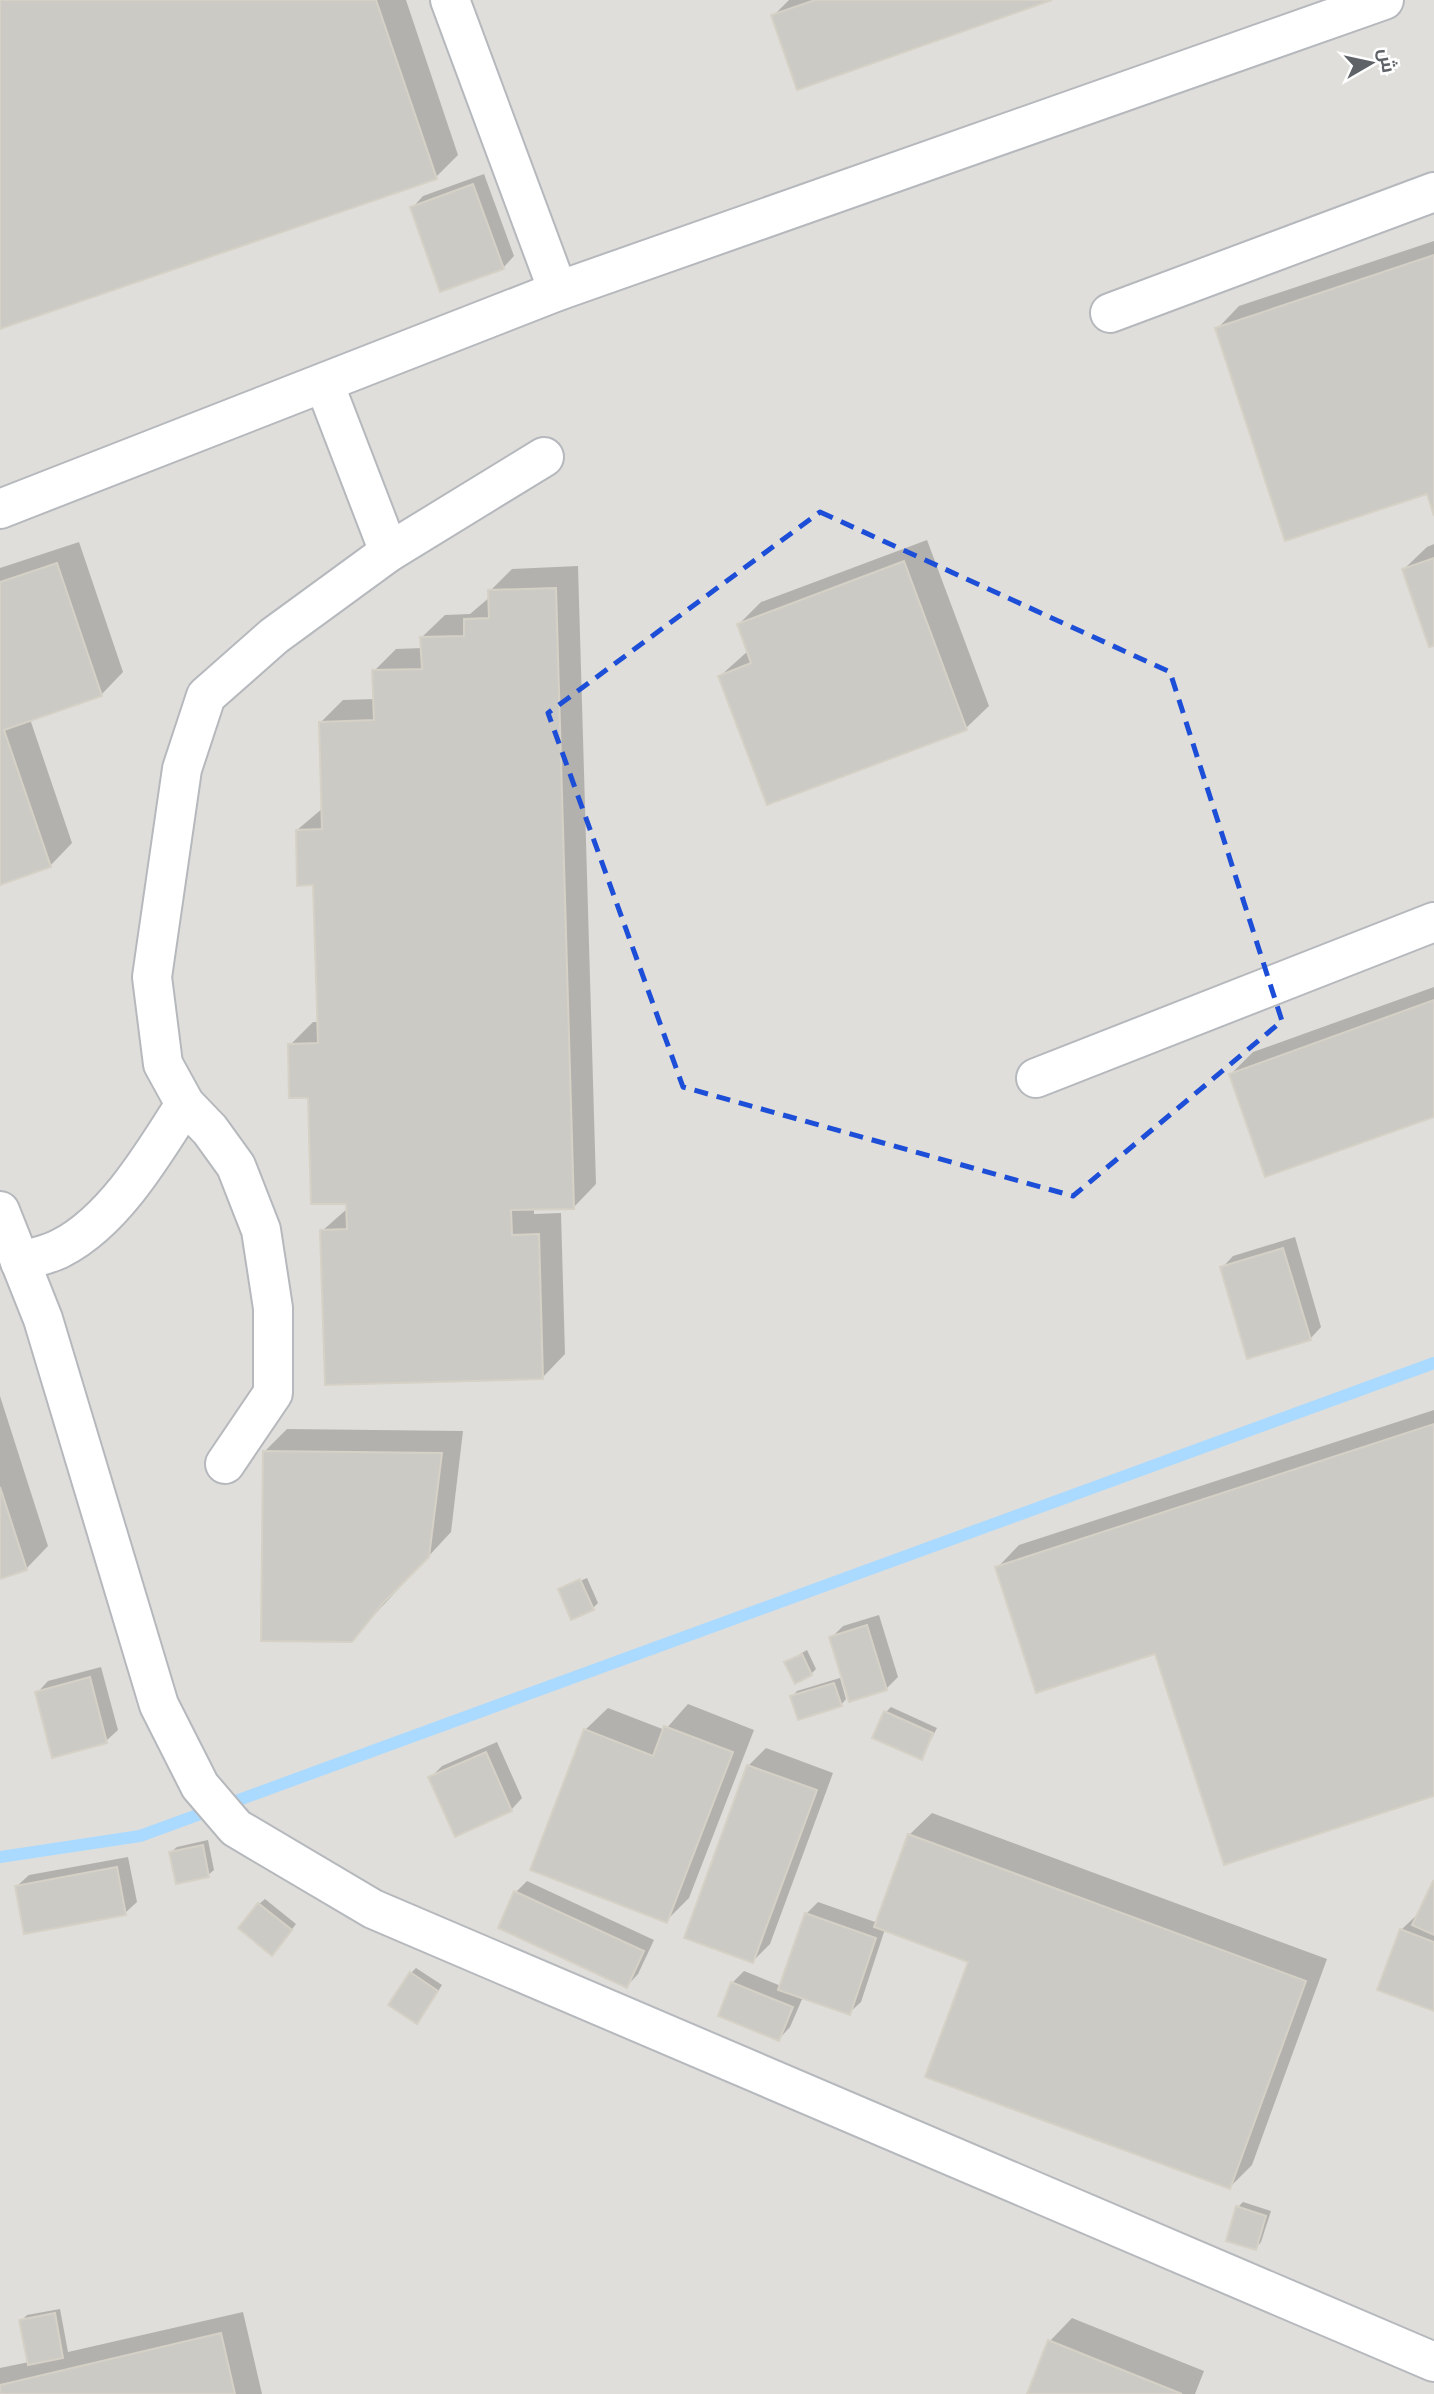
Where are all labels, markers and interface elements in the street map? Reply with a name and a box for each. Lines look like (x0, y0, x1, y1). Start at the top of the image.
north arrow (1336, 28, 1406, 98)
text: ش (1374, 46, 1402, 74)

